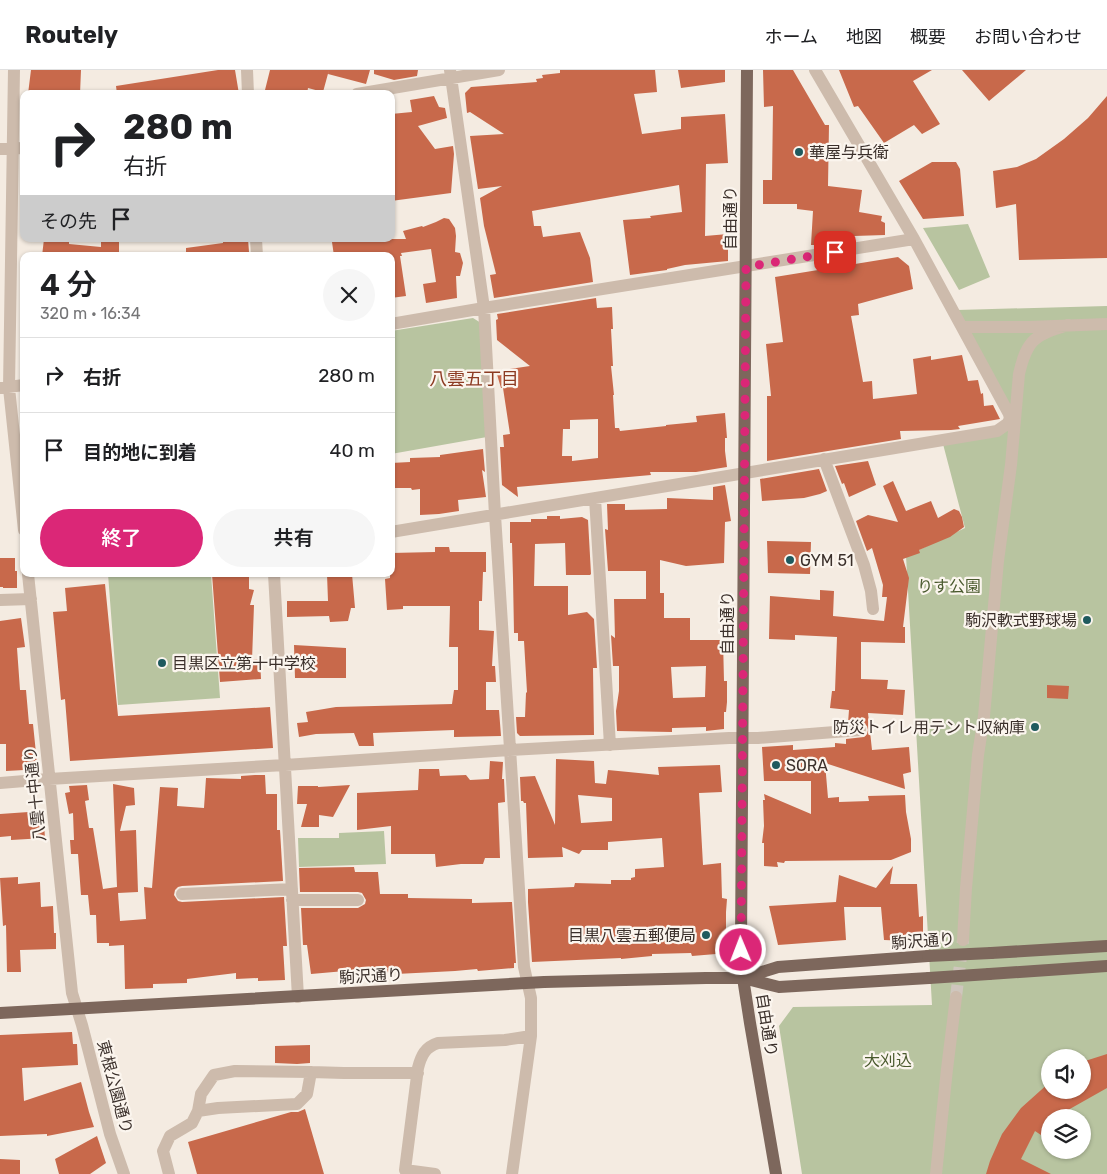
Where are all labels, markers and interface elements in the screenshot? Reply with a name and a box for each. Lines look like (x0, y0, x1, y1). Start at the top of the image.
text: Routely (25, 21, 118, 49)
text: ホーム (765, 26, 818, 48)
text: 地図 (846, 26, 882, 48)
text: 概要 (910, 26, 946, 48)
text: お問い合わせ (974, 26, 1082, 48)
text: 280 m (123, 106, 233, 148)
icon: right (40, 110, 105, 175)
place label: 華屋与兵衛 (809, 143, 889, 162)
marker: 華屋与兵衛 (793, 146, 805, 158)
text: 右折 (123, 153, 167, 180)
street label: 自由通り (721, 186, 740, 250)
icon: arrive (107, 205, 135, 233)
text: その先 (40, 210, 97, 233)
pin (814, 231, 856, 273)
icon: arrive (821, 238, 849, 266)
text: 4 分 (40, 267, 97, 303)
button: close (323, 269, 375, 321)
text: 320 m · 16:34 (40, 304, 141, 323)
icon: right (40, 361, 68, 389)
text: 280 m (318, 364, 375, 387)
text: 右折 (83, 366, 121, 389)
district label: 八雲五丁目 (429, 368, 519, 390)
icon: arrive (40, 436, 68, 464)
text: 40 m (330, 439, 375, 462)
text: 目的地に到着 (83, 441, 197, 464)
button: 終了 (40, 509, 203, 567)
button: 共有 (213, 509, 375, 567)
place label: GYM 51 (800, 551, 854, 570)
marker: GYM 51 (784, 554, 796, 566)
park label: りす公園 (917, 577, 981, 596)
street label: 自由通り (718, 591, 737, 655)
place label: 駒沢軟式野球場 (965, 611, 1077, 630)
marker: 駒沢軟式野球場 (1081, 614, 1093, 626)
place label: 目黒区立第十中学校 (172, 654, 316, 673)
marker: 目黒区立第十中学校 (156, 657, 168, 669)
place label: 防災トイレ用テント収納庫 (833, 718, 1025, 737)
marker: 防災トイレ用テント収納庫 (1029, 721, 1041, 733)
street label: 八雲十中通り (21, 745, 49, 843)
place label: SORA (786, 756, 828, 775)
marker: SORA (770, 759, 782, 771)
position arrow (714, 923, 766, 975)
place label: 目黒八雲五郵便局 (568, 926, 696, 945)
marker: 目黒八雲五郵便局 (700, 929, 712, 941)
street label: 駒沢通り (890, 929, 956, 953)
street label: 駒沢通り (339, 965, 403, 987)
street label: 自由通り (753, 992, 781, 1058)
street label: 東根公園通り (93, 1038, 137, 1136)
map controls (1041, 1049, 1091, 1159)
button: sound (1041, 1049, 1091, 1099)
park label: 大刈込 (864, 1051, 912, 1070)
button: layers (1041, 1109, 1091, 1159)

